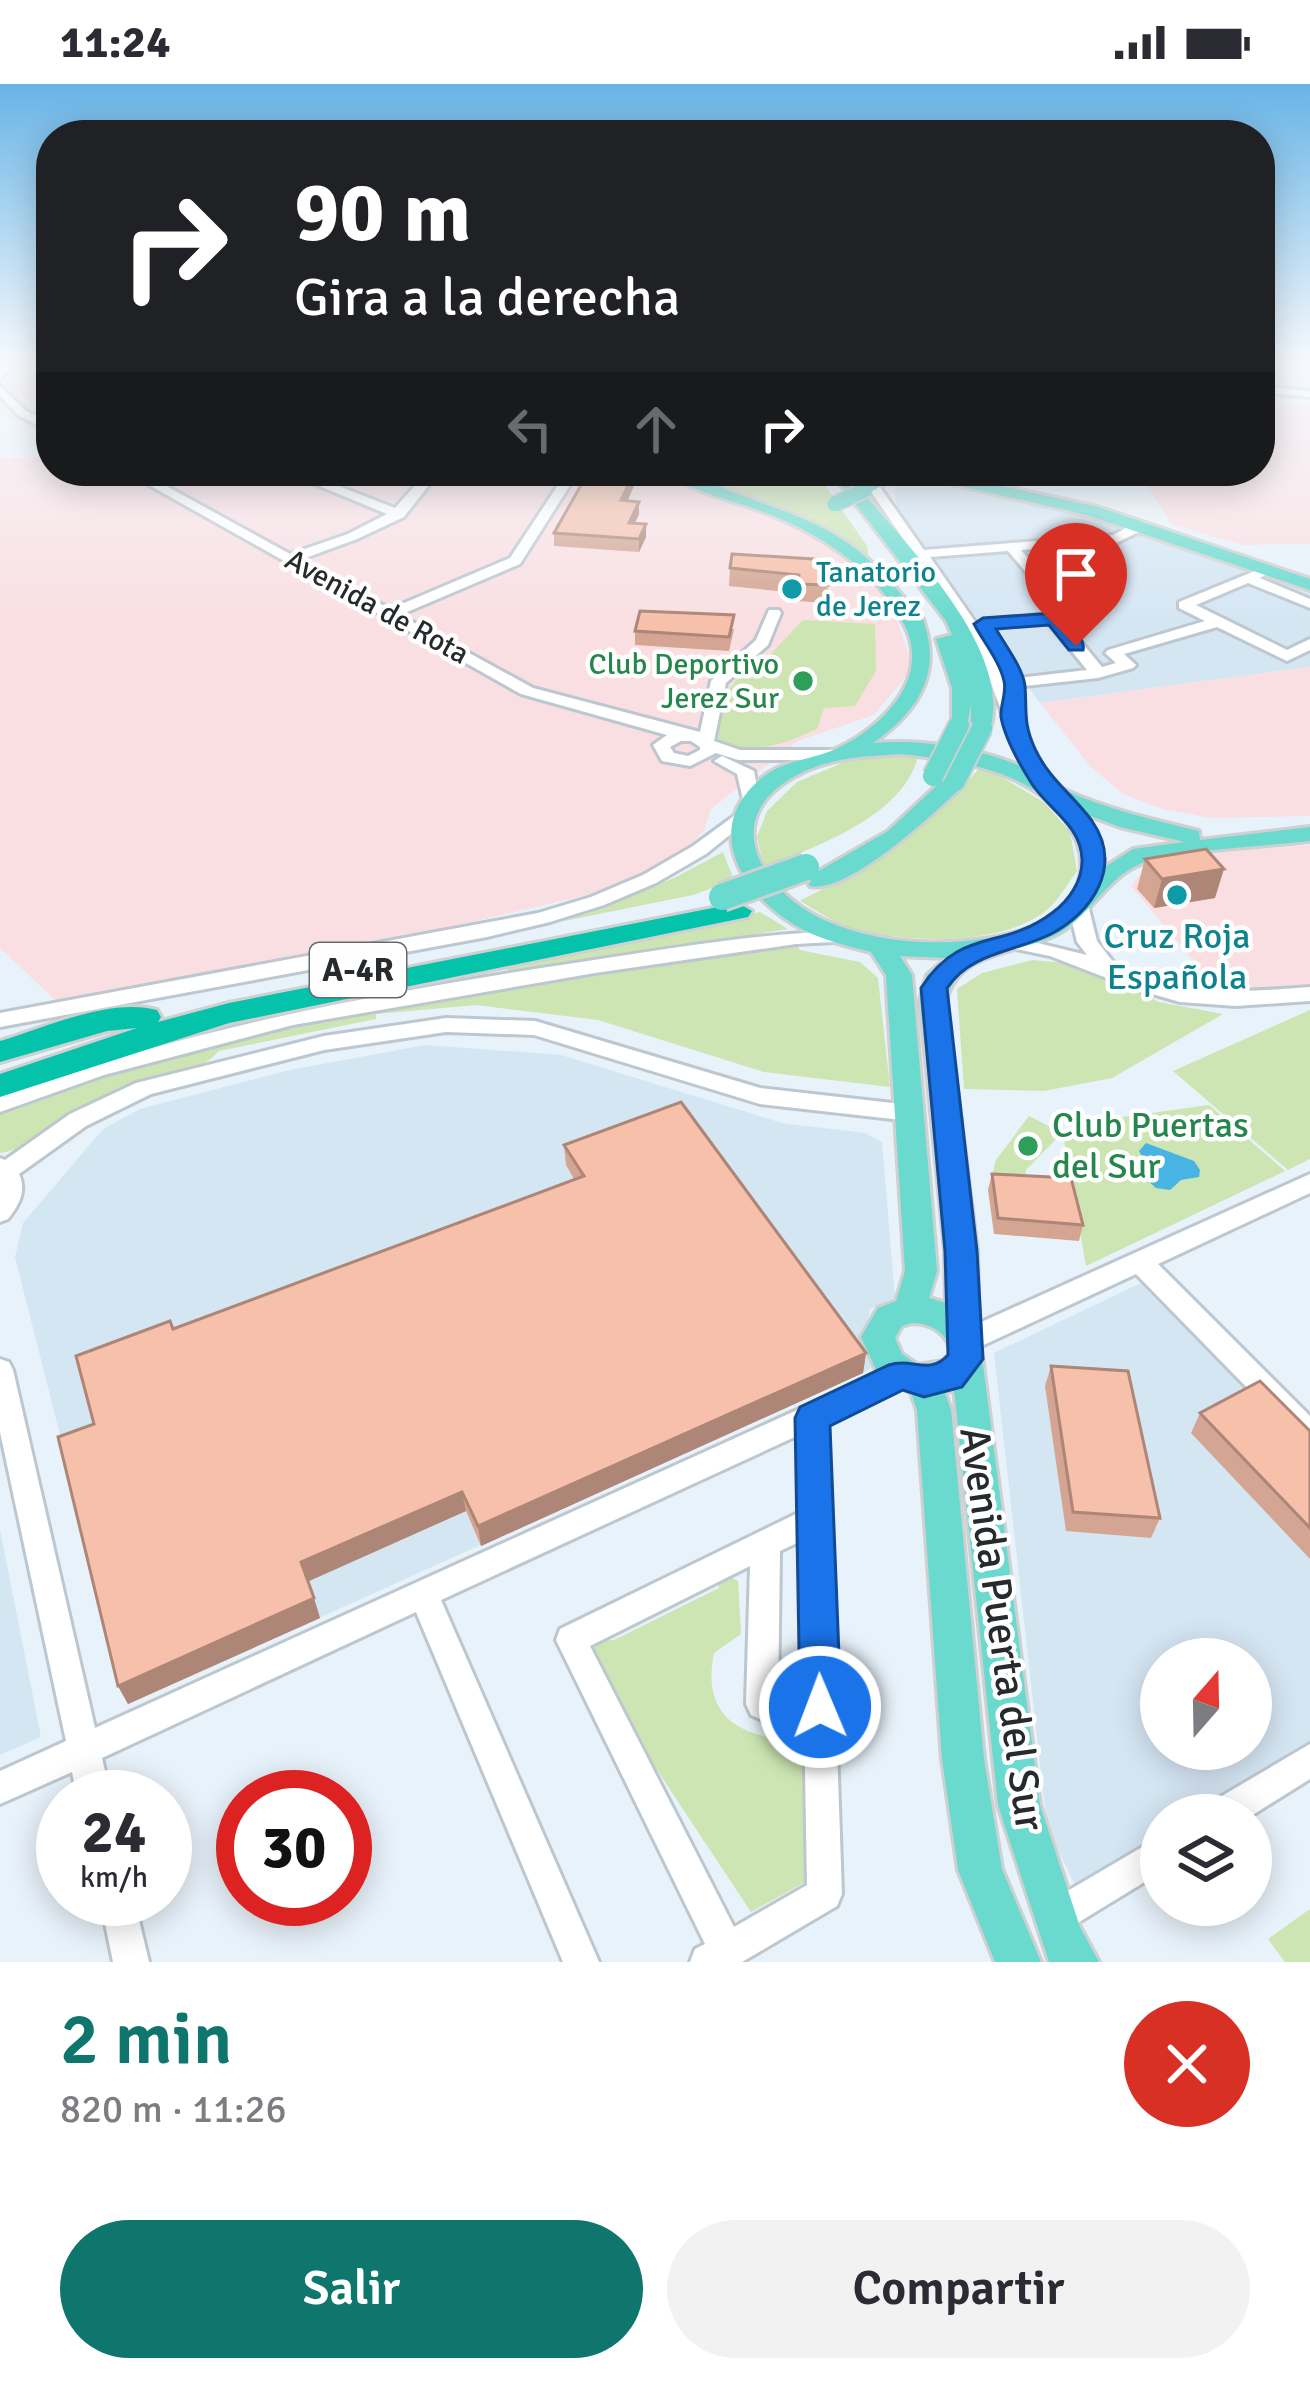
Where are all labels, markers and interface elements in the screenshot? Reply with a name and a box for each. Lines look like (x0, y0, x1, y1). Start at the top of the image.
text: 11:24 (60, 15, 170, 70)
text: 90 m (294, 161, 471, 265)
icon: right (96, 168, 252, 324)
text: Gira a la derecha (294, 264, 680, 331)
icon: left (497, 396, 563, 462)
icon: ahead (623, 396, 689, 462)
icon: right (749, 396, 815, 462)
pin (1025, 523, 1127, 646)
street label: Avenida de Rota (279, 541, 475, 673)
icon: arrive (1043, 541, 1109, 607)
place label: Tanatorio de Jerez (816, 554, 936, 625)
marker: Tanatorio de Jerez (779, 576, 805, 602)
place label: Club Deportivo Jerez Sur (589, 646, 779, 717)
marker: Club Deportivo Jerez Sur (790, 668, 816, 694)
marker: Cruz Roja Española (1164, 882, 1190, 908)
place label: Cruz Roja Española (1104, 914, 1250, 1000)
road number: A-4R (310, 943, 406, 997)
place label: Club Puertas del Sur (1052, 1103, 1249, 1189)
marker: Club Puertas del Sur (1015, 1133, 1041, 1159)
street label: Avenida Puerta del Sur (948, 1424, 1056, 1835)
north arrow (1140, 1638, 1272, 1770)
map controls (1140, 1638, 1272, 1926)
position arrow (757, 1644, 883, 1770)
speed limit sign: 30 (216, 1770, 372, 1926)
button: layers (1140, 1794, 1272, 1926)
text: 24 (82, 1796, 146, 1870)
text: km/h (80, 1859, 148, 1896)
text: 2 min (60, 1995, 232, 2084)
button: close (1124, 2001, 1250, 2127)
text: 820 m · 11:26 (60, 2085, 287, 2133)
button: Salir (60, 2220, 643, 2358)
button: Compartir (667, 2220, 1250, 2358)

